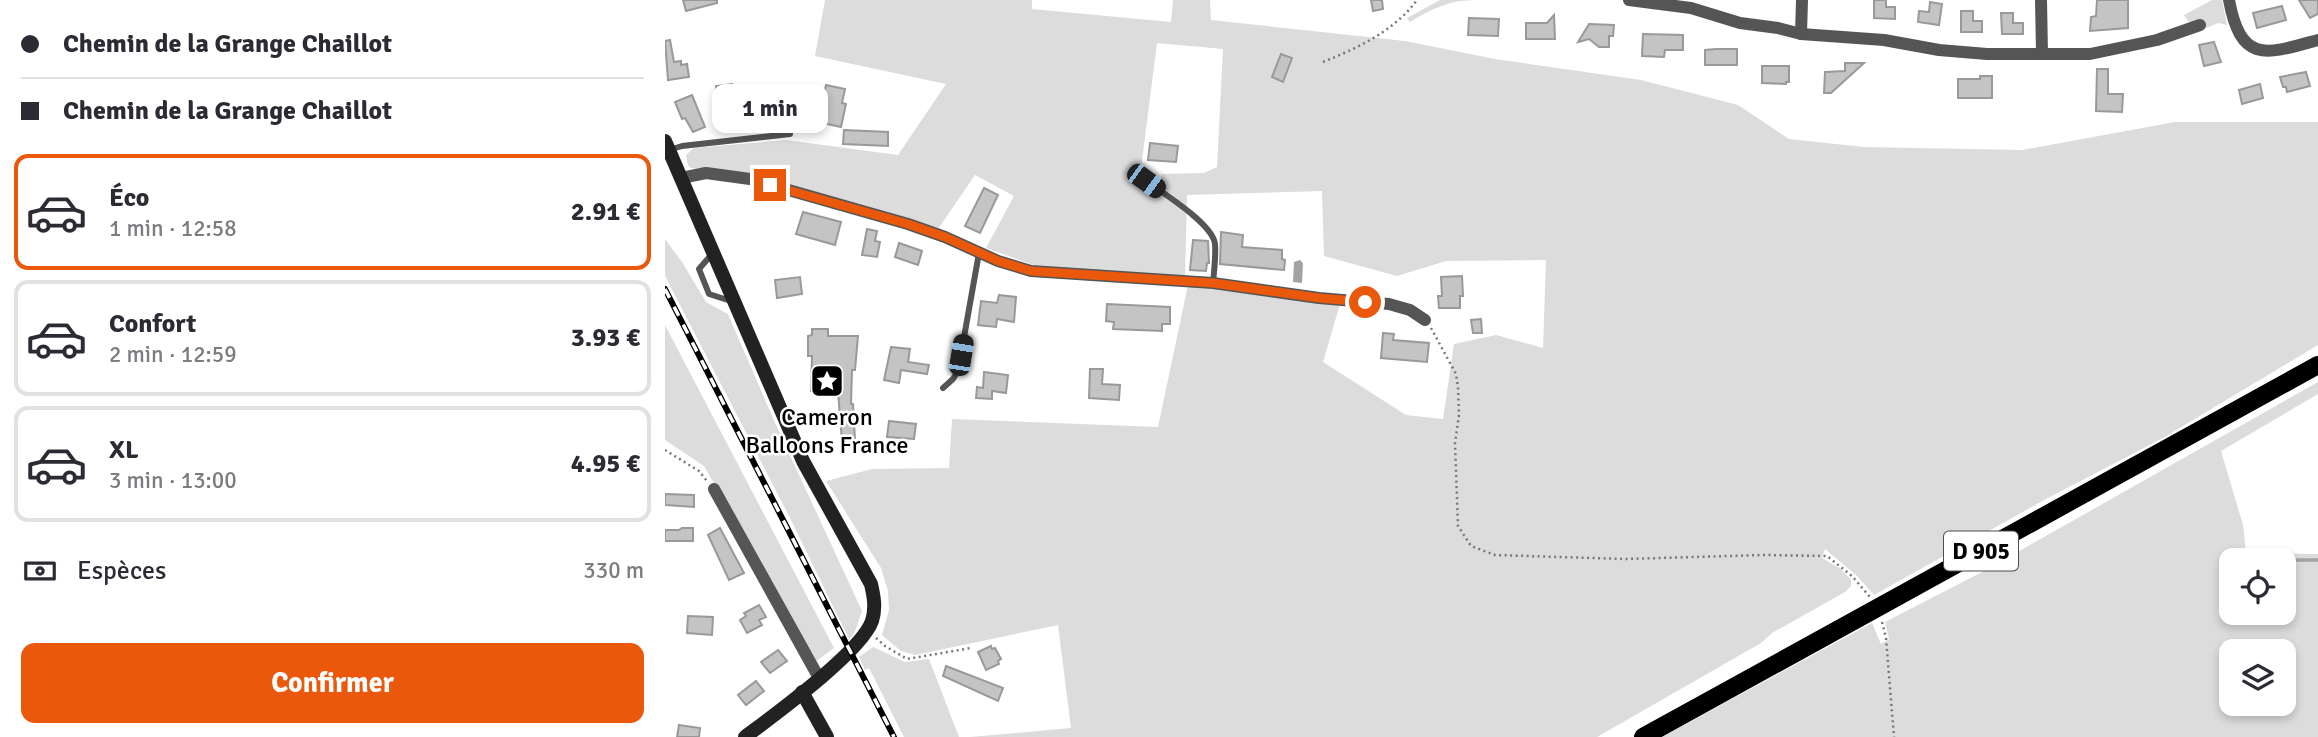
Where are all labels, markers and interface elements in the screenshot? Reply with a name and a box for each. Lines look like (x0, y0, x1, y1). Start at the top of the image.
text: Chemin de la Grange Chaillot (63, 28, 392, 60)
callout: 1 min (712, 83, 828, 132)
text: 1 min (742, 94, 798, 123)
text: Chemin de la Grange Chaillot (63, 95, 392, 127)
car (1123, 160, 1170, 202)
route end (754, 169, 786, 201)
icon: car (25, 181, 88, 244)
text: Éco (109, 182, 149, 214)
text: 2.91 € (571, 196, 640, 228)
text: 1 min · 12:58 (109, 214, 237, 243)
route start (1349, 286, 1381, 318)
icon: car (25, 307, 88, 370)
text: Confort (109, 308, 196, 340)
text: 3.93 € (571, 322, 640, 354)
car (948, 333, 975, 377)
text: 2 min · 12:59 (109, 340, 237, 369)
place icon: Cameron Balloons France (808, 362, 846, 400)
place label: Cameron Balloons France (745, 402, 909, 460)
icon: car (25, 433, 88, 496)
text: XL (109, 434, 139, 466)
text: 4.95 € (571, 448, 640, 480)
text: 3 min · 13:00 (109, 466, 237, 495)
road number: D 905 (1944, 531, 2018, 570)
map controls (2219, 548, 2296, 716)
button: locate (2219, 548, 2296, 625)
icon: cash (21, 552, 59, 590)
text: Espèces (77, 555, 166, 587)
text: 330 m (583, 556, 644, 585)
button: layers (2219, 639, 2296, 716)
button: Confirmer (21, 643, 644, 723)

